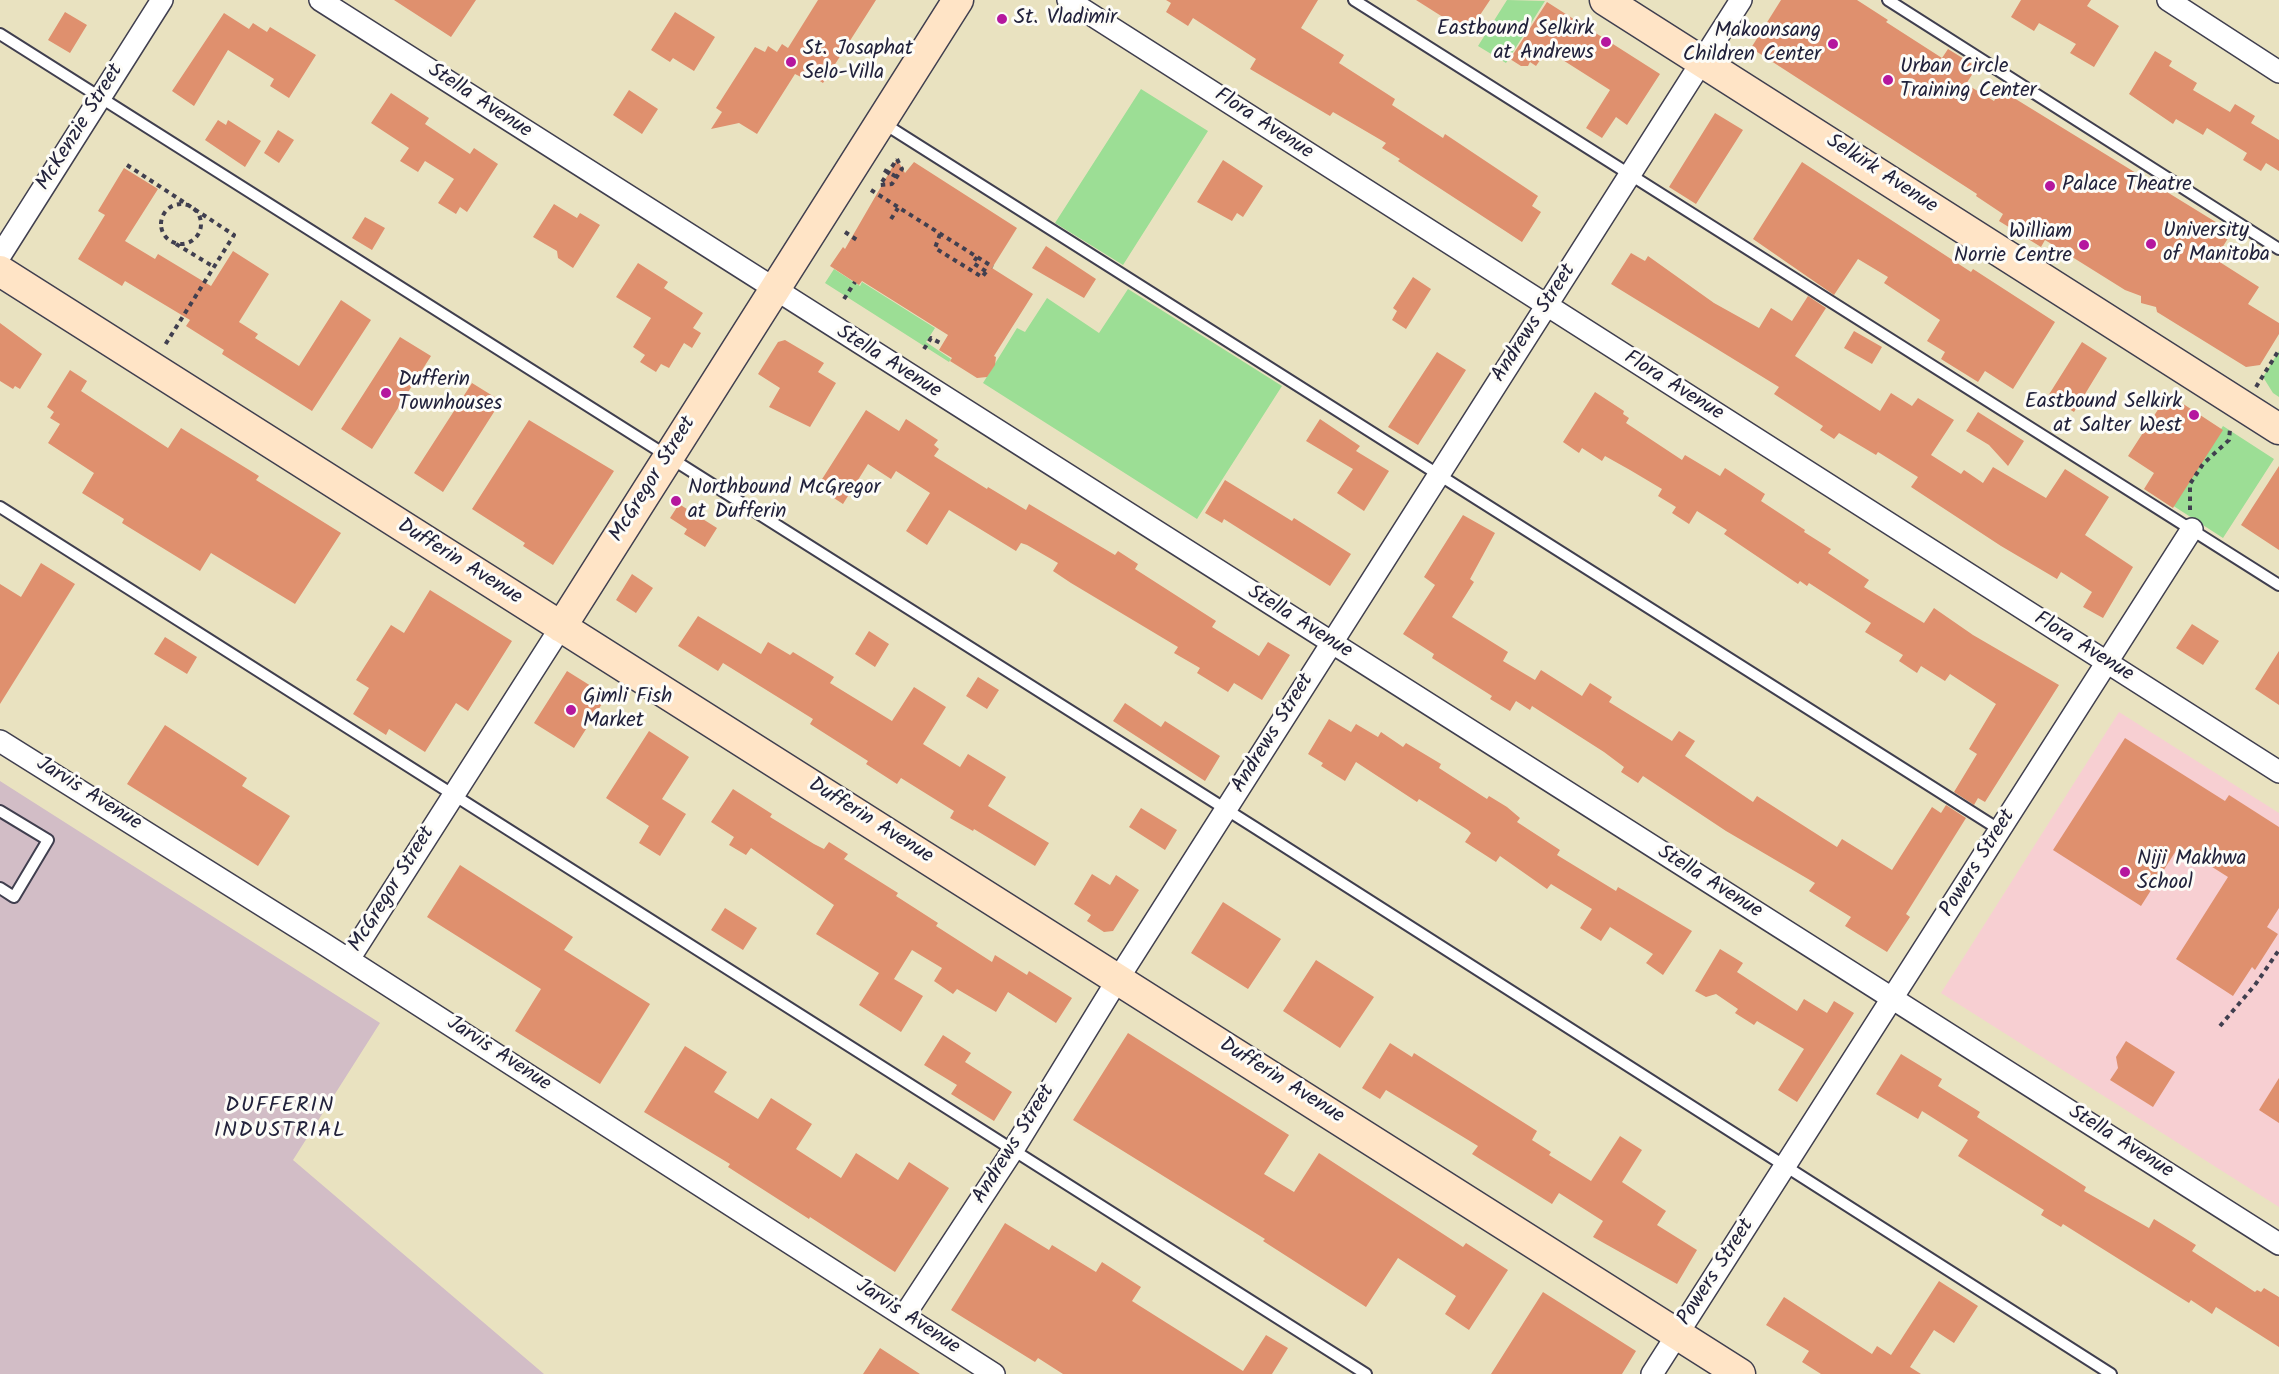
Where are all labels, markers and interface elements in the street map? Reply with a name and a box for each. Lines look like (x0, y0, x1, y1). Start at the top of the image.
place label: St. Vladimir (1014, 6, 1117, 32)
marker: St. Vladimir (995, 12, 1009, 26)
place label: Eastbound Selkirk at Andrews (1437, 17, 1594, 67)
place label: Makoonsang Children Center (1683, 19, 1821, 69)
marker: Eastbound Selkirk at Andrews (1599, 35, 1613, 49)
place label: St. Josaphat Selo-Villa (803, 37, 913, 87)
marker: Makoonsang Children Center (1826, 37, 1840, 51)
marker: St. Josaphat Selo-Villa (784, 55, 798, 69)
place label: Urban Circle Training Center (1900, 55, 2037, 105)
street label: Stella Avenue (422, 59, 536, 145)
street label: McKenzie Street (32, 60, 130, 196)
marker: Urban Circle Training Center (1881, 73, 1895, 87)
street label: Flora Avenue (1209, 84, 1317, 166)
street label: Selkirk Avenue (1821, 130, 1941, 220)
place label: Palace Theatre (2062, 173, 2192, 199)
marker: Palace Theatre (2043, 179, 2057, 193)
place label: University of Manitoba (2163, 219, 2270, 269)
place label: William Norrie Centre (1954, 220, 2072, 270)
marker: University of Manitoba (2144, 237, 2158, 251)
marker: William Norrie Centre (2077, 238, 2091, 252)
street label: Andrews Street (1488, 260, 1582, 388)
street label: Stella Avenue (831, 321, 945, 405)
street label: Flora Avenue (1619, 346, 1727, 428)
place label: Dufferin Townhouses (398, 368, 502, 418)
marker: Dufferin Townhouses (379, 386, 393, 400)
place label: Eastbound Selkirk at Salter West (2025, 390, 2182, 440)
marker: Eastbound Selkirk at Salter West (2187, 408, 2201, 422)
street label: McGregor Street (605, 413, 703, 547)
place label: Northbound McGregor at Dufferin (688, 476, 880, 526)
marker: Northbound McGregor at Dufferin (669, 494, 683, 508)
street label: Dufferin Avenue (392, 515, 526, 611)
street label: Stella Avenue (1242, 581, 1356, 665)
street label: Flora Avenue (2029, 607, 2137, 689)
street label: Andrews Street (1227, 670, 1321, 798)
place label: Gimli Fish Market (583, 685, 672, 735)
marker: Gimli Fish Market (564, 703, 578, 717)
street label: Jarvis Avenue (31, 753, 145, 837)
street label: Dufferin Avenue (803, 774, 937, 870)
street label: Powers Street (1936, 806, 2022, 922)
street label: McGregor Street (344, 823, 442, 957)
street label: Stella Avenue (1652, 841, 1766, 925)
place label: Niji Makhwa School (2137, 847, 2246, 897)
marker: Niji Makhwa School (2118, 865, 2132, 879)
street label: Jarvis Avenue (441, 1012, 555, 1098)
street label: Dufferin Avenue (1214, 1034, 1348, 1130)
street label: Andrews Street (968, 1081, 1062, 1209)
district label: DUFFERIN INDUSTRIAL (214, 1094, 346, 1146)
street label: Stella Avenue (2063, 1101, 2177, 1185)
street label: Powers Street (1673, 1215, 1761, 1331)
street label: Jarvis Avenue (850, 1275, 964, 1361)

